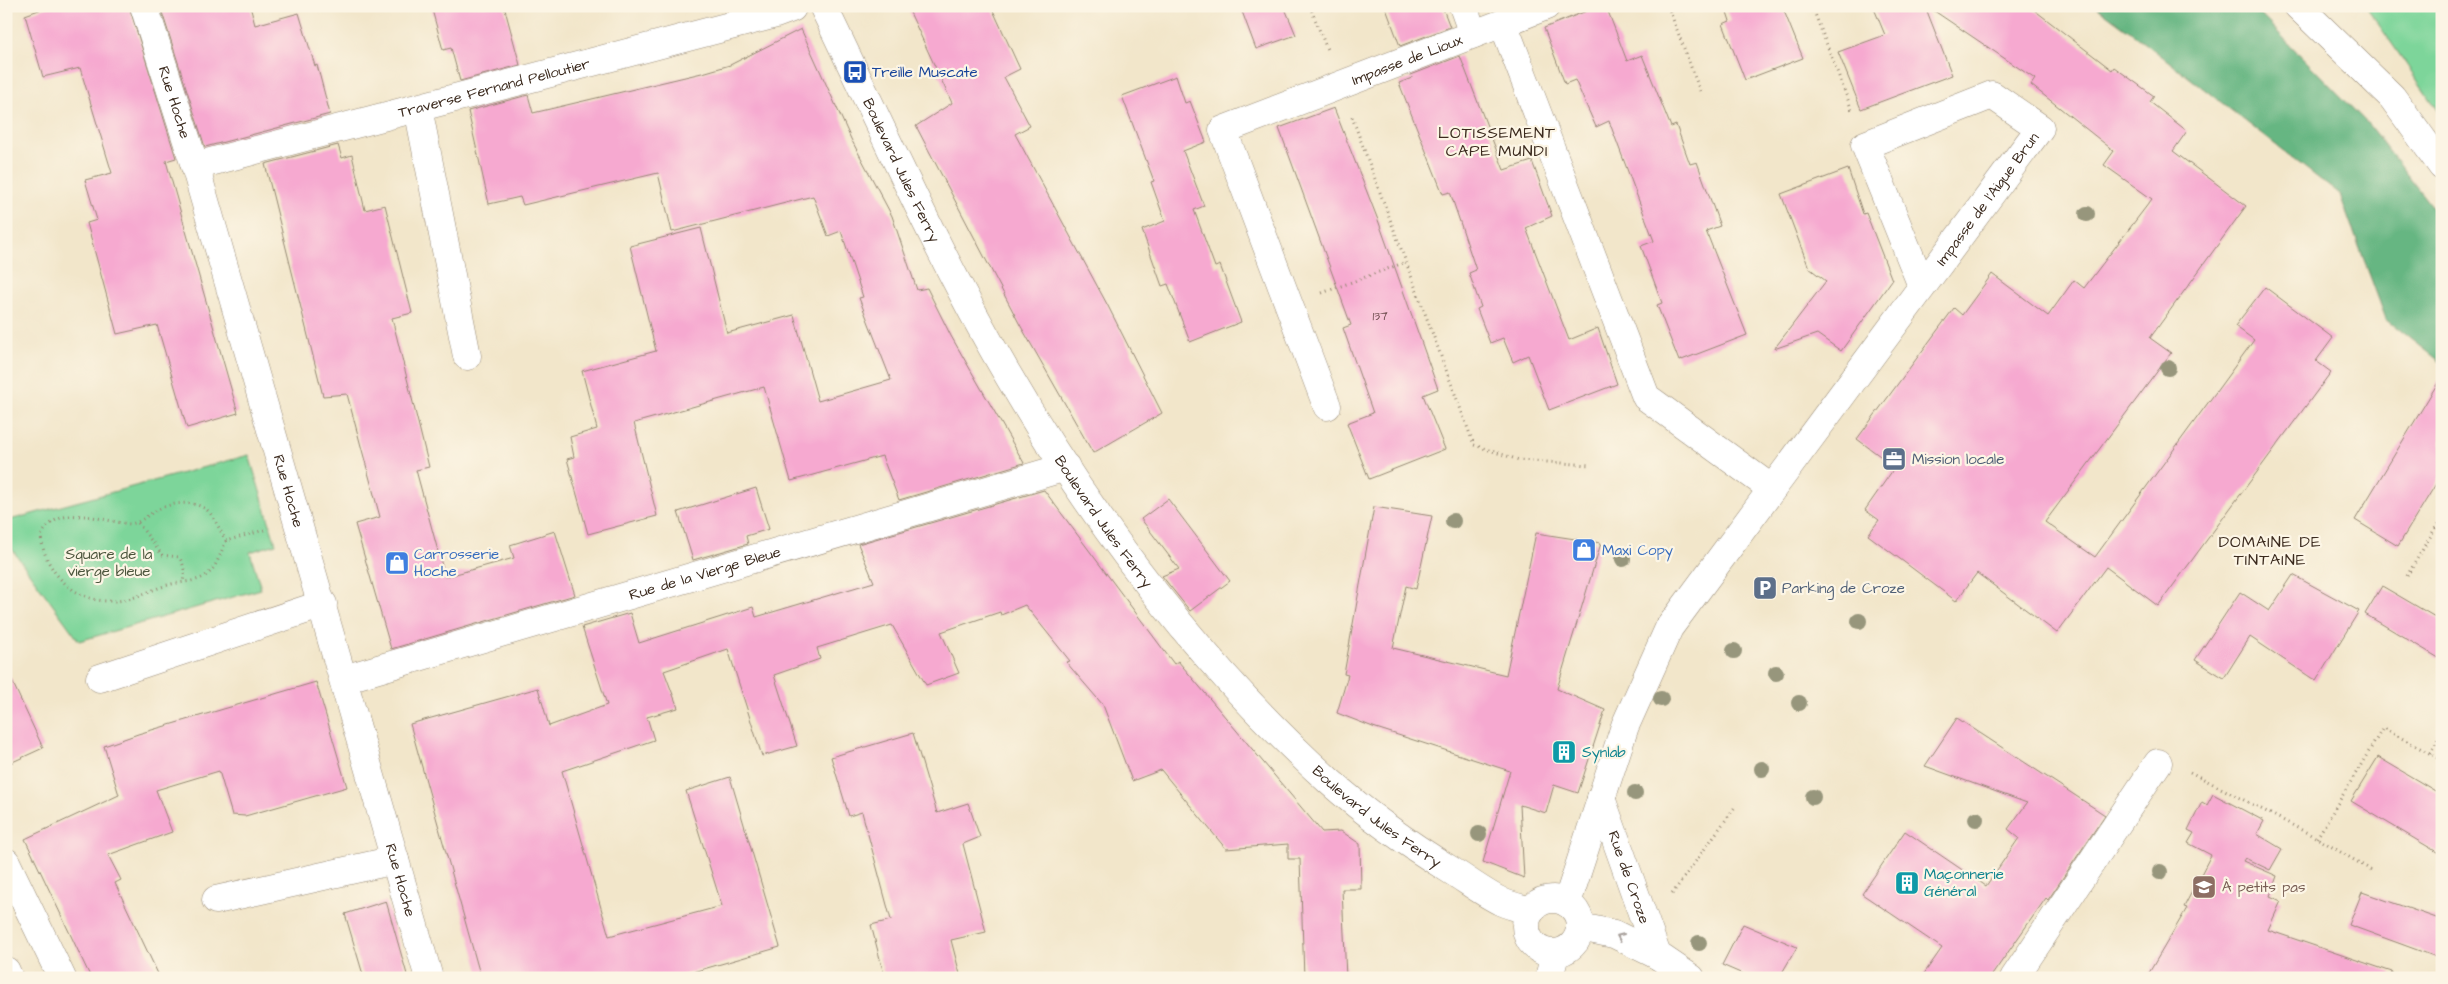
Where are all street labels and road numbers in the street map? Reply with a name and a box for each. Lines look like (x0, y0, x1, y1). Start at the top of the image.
street label: Impasse de Lioux (1349, 29, 1466, 90)
street label: Traverse Fernand Pelloutier (396, 53, 592, 123)
street label: Rue Hoche (153, 63, 196, 141)
street label: Boulevard Jules Ferry (858, 95, 945, 246)
street label: Impasse de l'Aigue Brun (1931, 127, 2044, 270)
street label: Boulevard Jules Ferry (1050, 451, 1158, 593)
street label: Rue Hoche (268, 452, 309, 530)
street label: Rue de la Vierge Bleue (626, 541, 783, 605)
street label: Boulevard Jules Ferry (1308, 760, 1445, 873)
street label: Rue de Croze (1603, 828, 1655, 926)
street label: Rue Hoche (380, 841, 421, 919)

